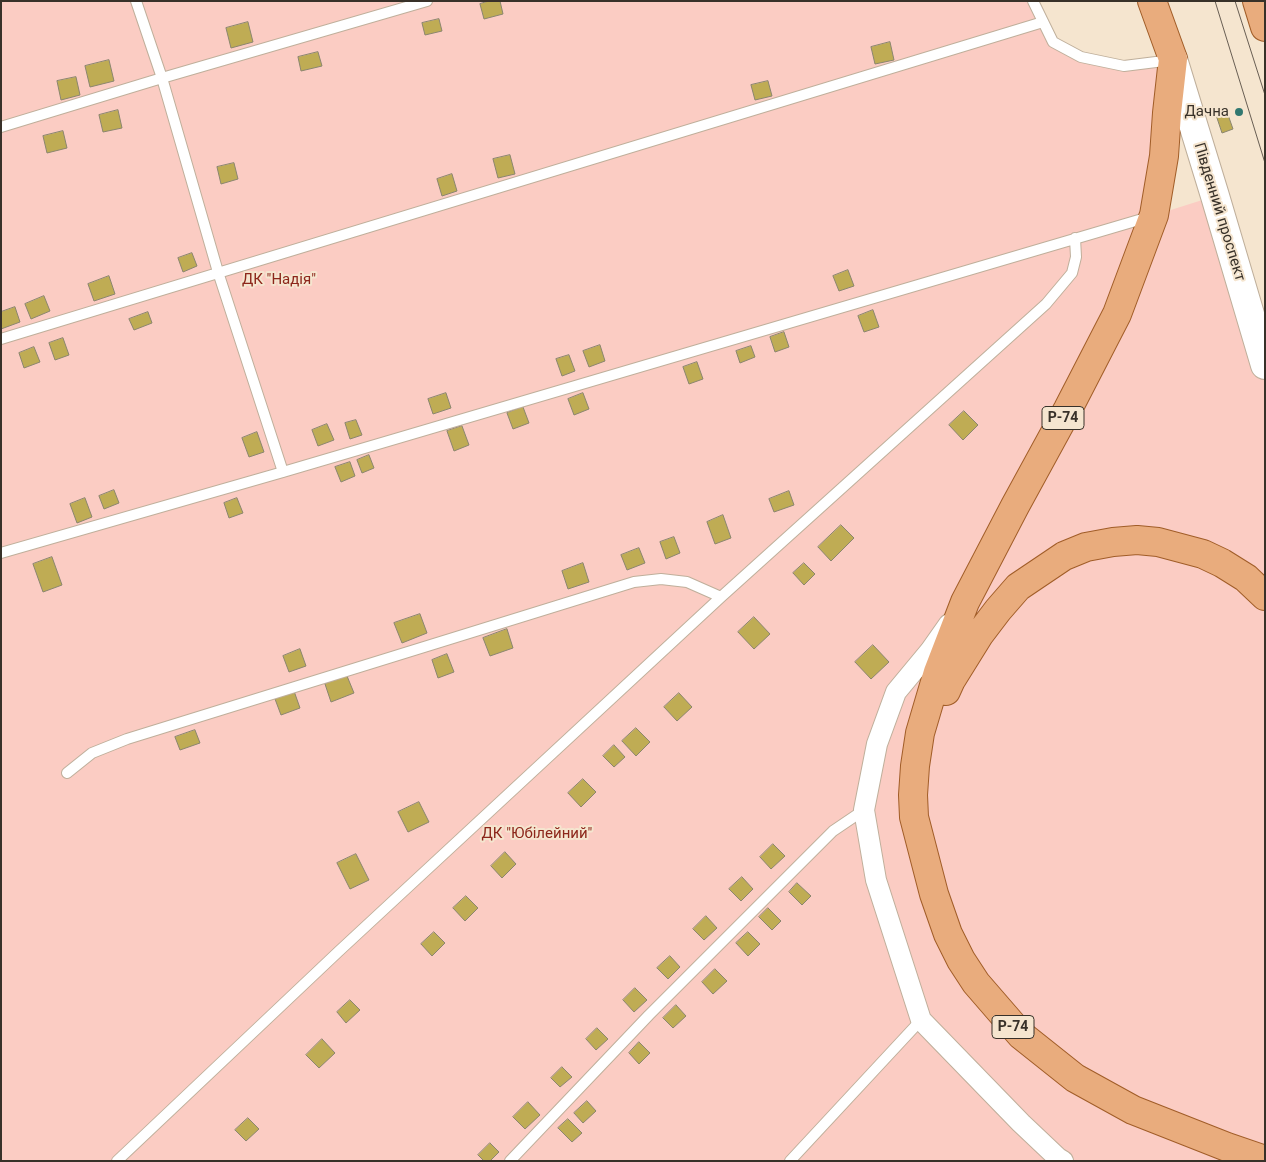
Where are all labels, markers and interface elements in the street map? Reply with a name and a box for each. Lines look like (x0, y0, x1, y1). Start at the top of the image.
place label: Дачна (1185, 103, 1229, 121)
marker: Дачна (1233, 106, 1245, 118)
street label: Південний проспект (1189, 141, 1249, 283)
park label: ДК "Надія" (242, 271, 316, 289)
road number: Р-74 (1042, 406, 1084, 429)
park label: ДК "Юбілейний" (482, 825, 592, 843)
road number: Р-74 (992, 1016, 1034, 1038)

